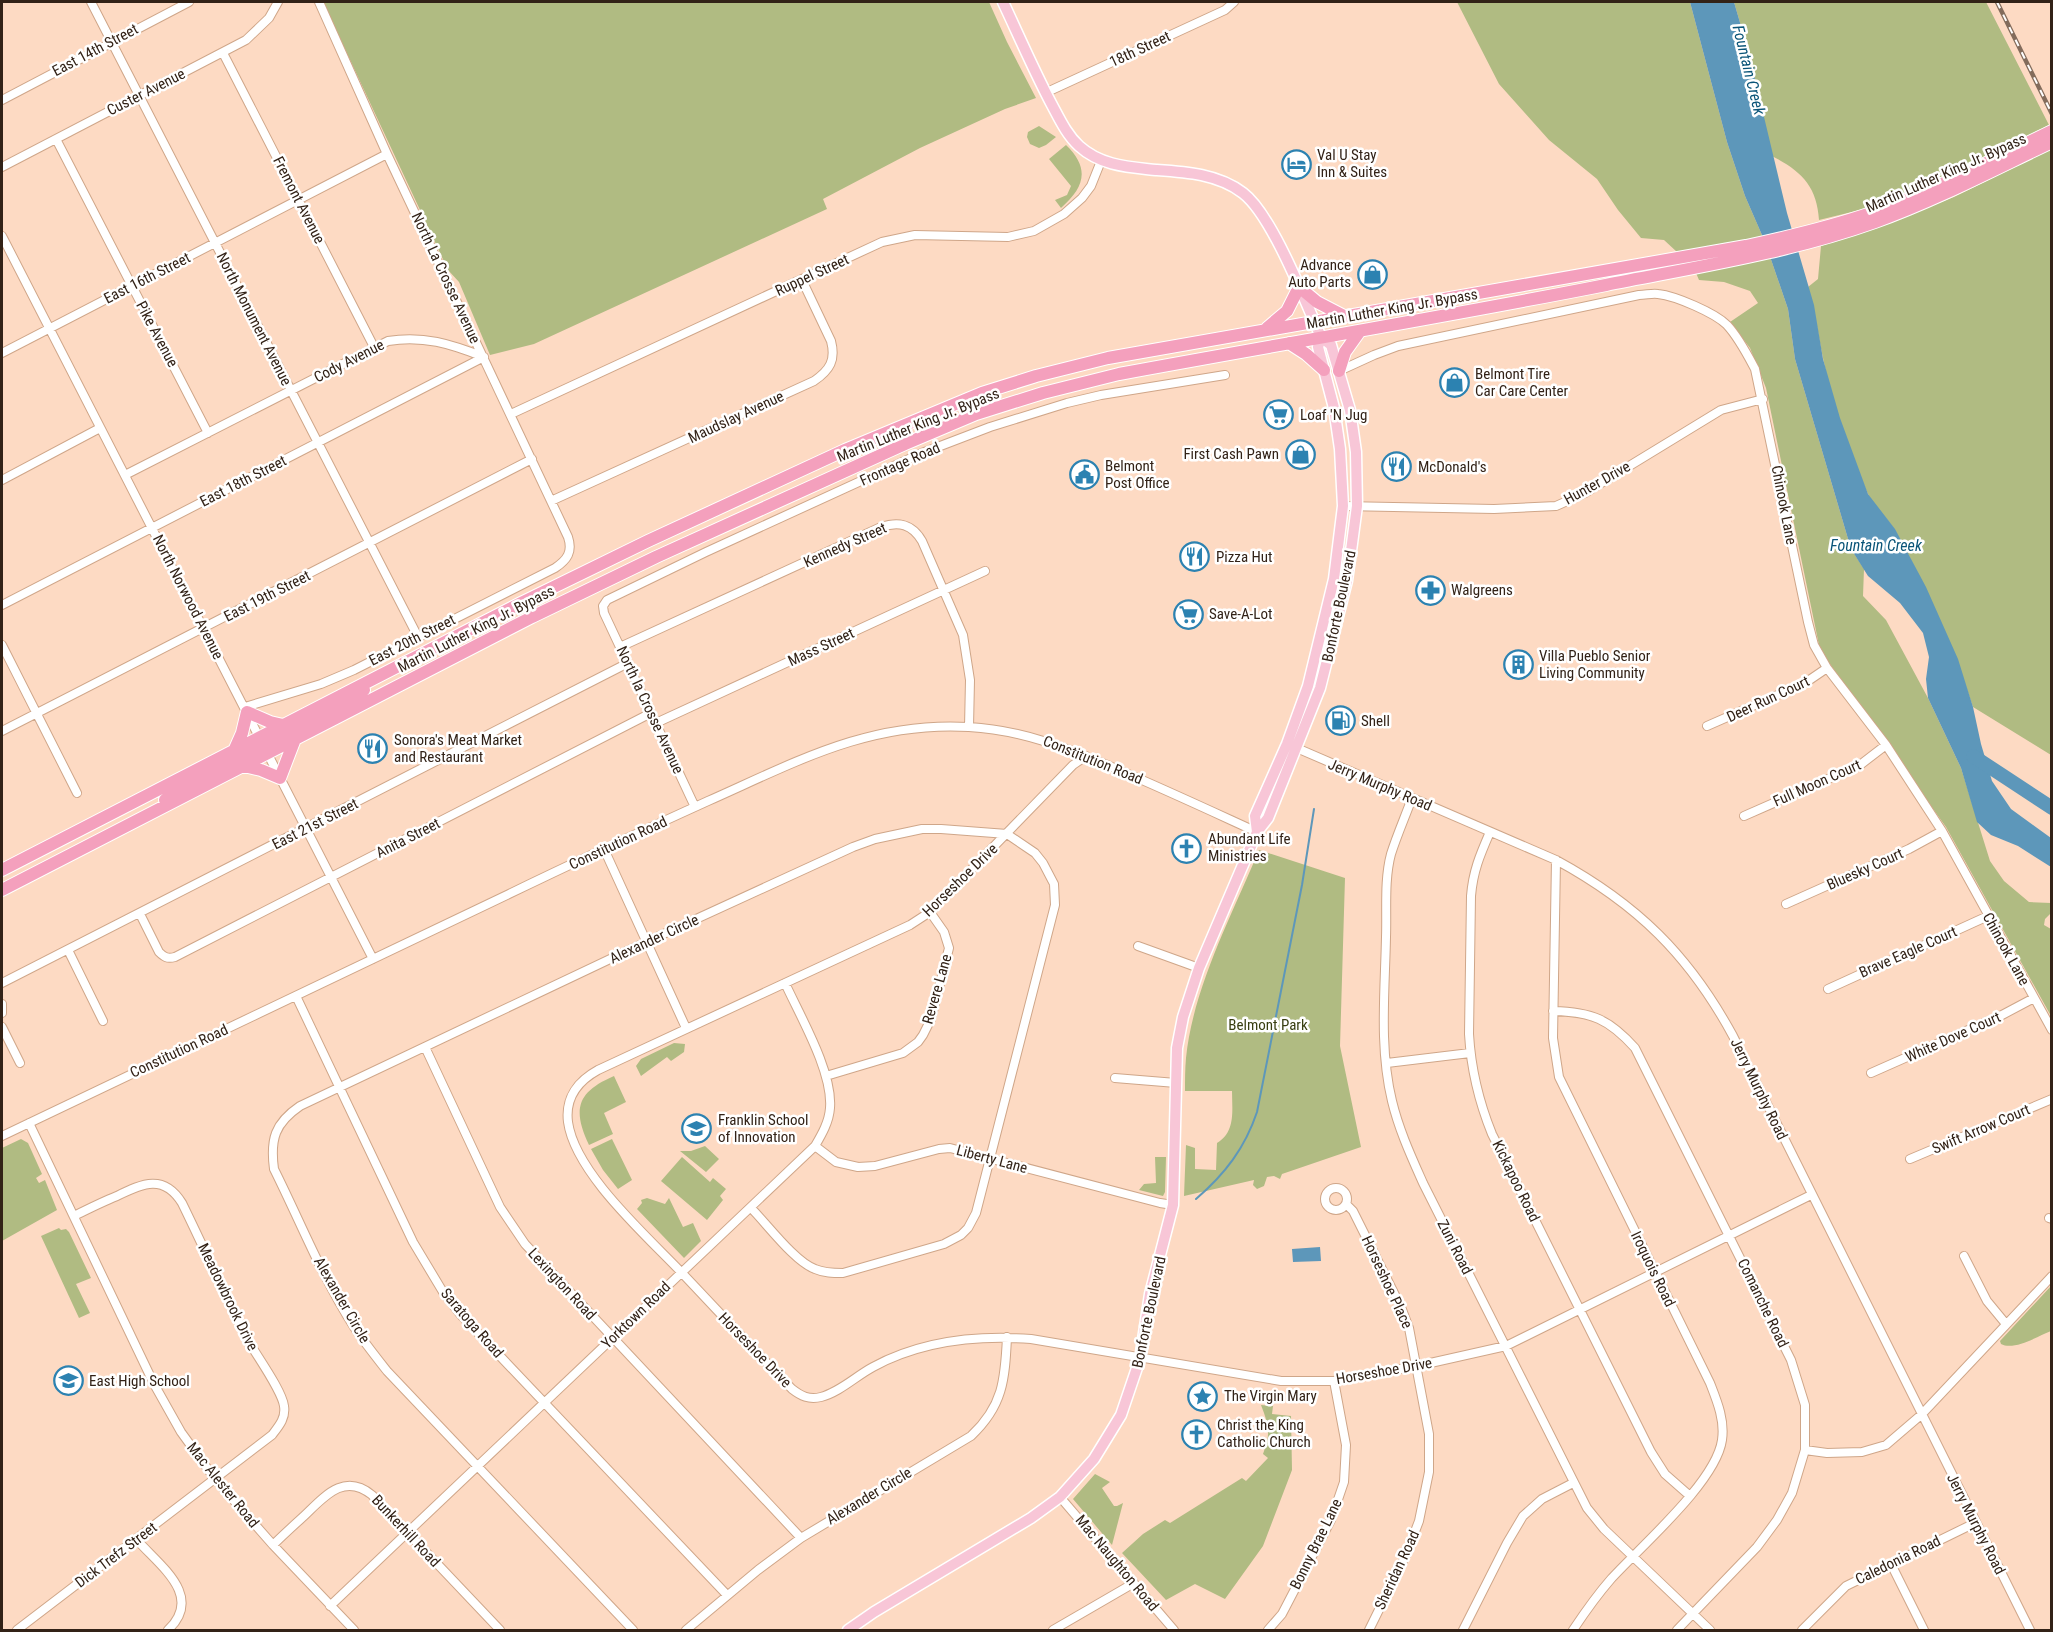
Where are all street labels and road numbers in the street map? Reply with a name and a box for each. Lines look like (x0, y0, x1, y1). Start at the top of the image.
street label: East 14th Street (49, 20, 141, 80)
street label: 18th Street (1107, 27, 1173, 71)
street label: Custer Avenue (104, 65, 188, 119)
street label: Martin Luther King Jr. Bypass (1863, 129, 2029, 217)
street label: Fremont Avenue (269, 153, 329, 247)
street label: North La Crosse Avenue (408, 210, 484, 346)
street label: East 16th Street (101, 249, 193, 307)
street label: North Monument Avenue (213, 249, 295, 389)
street label: Ruppel Street (772, 250, 852, 300)
street label: Martin Luther King Jr. Bypass (1305, 285, 1479, 333)
street label: Pike Avenue (132, 298, 182, 370)
street label: Cody Avenue (311, 336, 387, 386)
street label: Martin Luther King Jr. Bypass (834, 384, 1002, 466)
street label: Maudslay Avenue (685, 387, 787, 447)
street label: Frontage Road (857, 438, 943, 490)
street label: East 18th Street (197, 452, 289, 510)
street label: Hunter Drive (1561, 457, 1633, 509)
street label: Chinook Lane (1768, 464, 1800, 546)
street label: Kennedy Street (801, 519, 889, 571)
street label: North Norwood Avenue (149, 532, 227, 662)
street label: Bonforte Boulevard (1318, 548, 1360, 664)
street label: East 19th Street (221, 567, 313, 625)
street label: Martin Luther King Jr. Bypass (395, 582, 558, 676)
street label: East 20th Street (366, 611, 458, 669)
street label: Mass Street (785, 624, 857, 670)
street label: North la Crosse Avenue (613, 643, 687, 777)
street label: Deer Run Court (1724, 672, 1812, 726)
street label: Constitution Road (1041, 732, 1145, 788)
street label: Jerry Murphy Road (1325, 755, 1435, 815)
street label: Full Moon Court (1770, 756, 1864, 810)
street label: East 21st Street (269, 795, 361, 853)
street label: Constitution Road (566, 812, 670, 874)
street label: Anita Street (373, 814, 443, 862)
street label: Horseshoe Drive (919, 840, 1001, 920)
street label: Bluesky Court (1824, 844, 1906, 894)
street label: Alexander Circle (606, 910, 702, 968)
street label: Chinook Lane (1979, 910, 2033, 988)
street label: Brave Eagle Court (1856, 922, 1960, 982)
street label: Revere Lane (918, 952, 956, 1026)
street label: White Dove Court (1903, 1008, 2003, 1066)
street label: Constitution Road (127, 1020, 231, 1082)
street label: Jerry Murphy Road (1727, 1035, 1791, 1143)
street label: Swift Arrow Court (1929, 1100, 2033, 1158)
street label: Kickapoo Road (1489, 1137, 1543, 1225)
street label: Liberty Lane (955, 1141, 1029, 1177)
street label: Zuni Road (1434, 1217, 1476, 1277)
street label: Iroquois Road (1627, 1228, 1679, 1310)
street label: Horseshoe Place (1358, 1233, 1416, 1331)
street label: Meadowbrook Drive (194, 1240, 262, 1354)
street label: Lexington Road (524, 1244, 600, 1324)
street label: Alexander Circle (310, 1254, 374, 1346)
street label: Bonforte Boulevard (1128, 1254, 1170, 1370)
street label: Comanche Road (1734, 1256, 1792, 1350)
street label: Yorktown Road (598, 1278, 674, 1352)
street label: Saratoga Road (437, 1284, 507, 1362)
street label: Horseshoe Drive (715, 1309, 795, 1391)
street label: Horseshoe Drive (1335, 1354, 1433, 1388)
street label: Mac Alester Road (183, 1439, 263, 1531)
street label: Alexander Circle (823, 1463, 915, 1529)
street label: Jerry Murphy Road (1943, 1471, 2009, 1577)
street label: Bunkerhill Road (368, 1491, 444, 1571)
street label: Bonny Brae Lane (1286, 1496, 1346, 1592)
street label: Mac Naughton Road (1072, 1511, 1162, 1615)
street label: Dick Trefz Street (72, 1518, 160, 1592)
street label: Sheridan Road (1371, 1527, 1423, 1613)
street label: Caledonia Road (1852, 1532, 1944, 1588)

